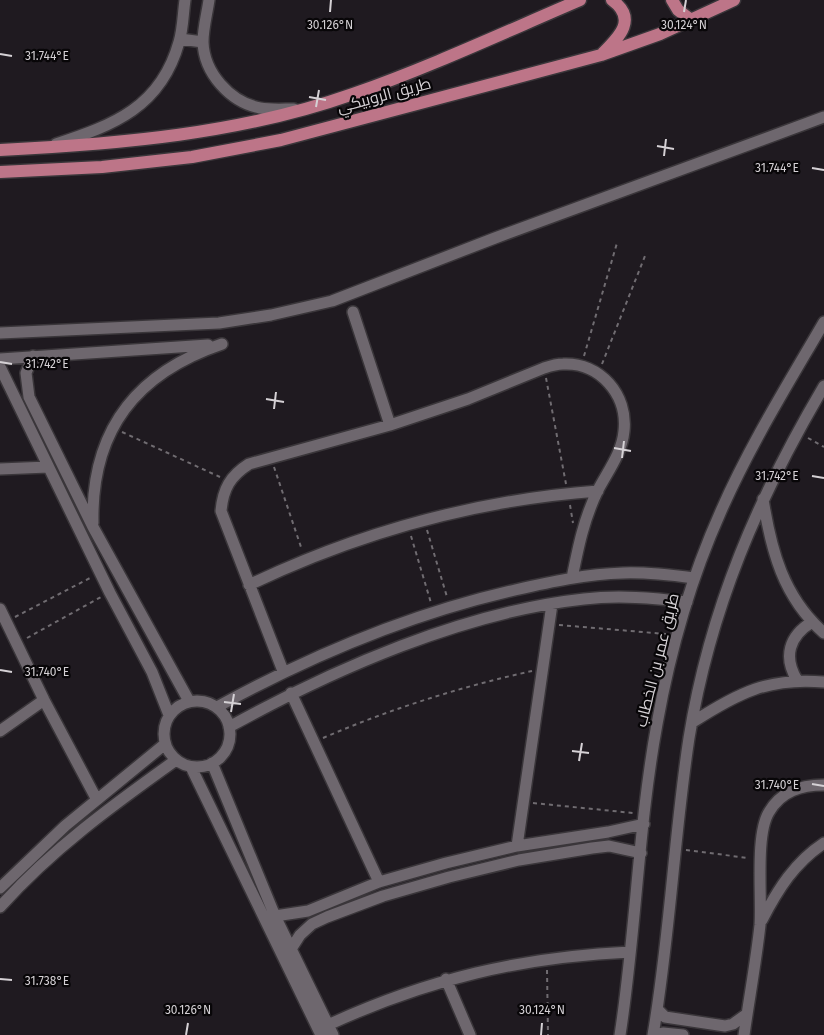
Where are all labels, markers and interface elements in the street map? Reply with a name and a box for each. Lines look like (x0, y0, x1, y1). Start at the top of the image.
text: 30.126°N (307, 18, 353, 32)
text: 30.124°N (661, 18, 707, 32)
text: 31.744°E (25, 49, 69, 63)
street label: طريق الروبيكي (335, 73, 434, 121)
text: 31.744°E (755, 161, 799, 175)
text: 31.742°E (25, 357, 69, 371)
text: 31.742°E (755, 469, 799, 483)
street label: طريق عمر بن الخطاب (631, 591, 684, 729)
text: 31.740°E (25, 665, 69, 679)
text: 31.740°E (755, 778, 799, 792)
text: 31.738°E (25, 974, 69, 988)
text: 30.126°N (165, 1003, 211, 1017)
text: 30.124°N (519, 1003, 565, 1017)

